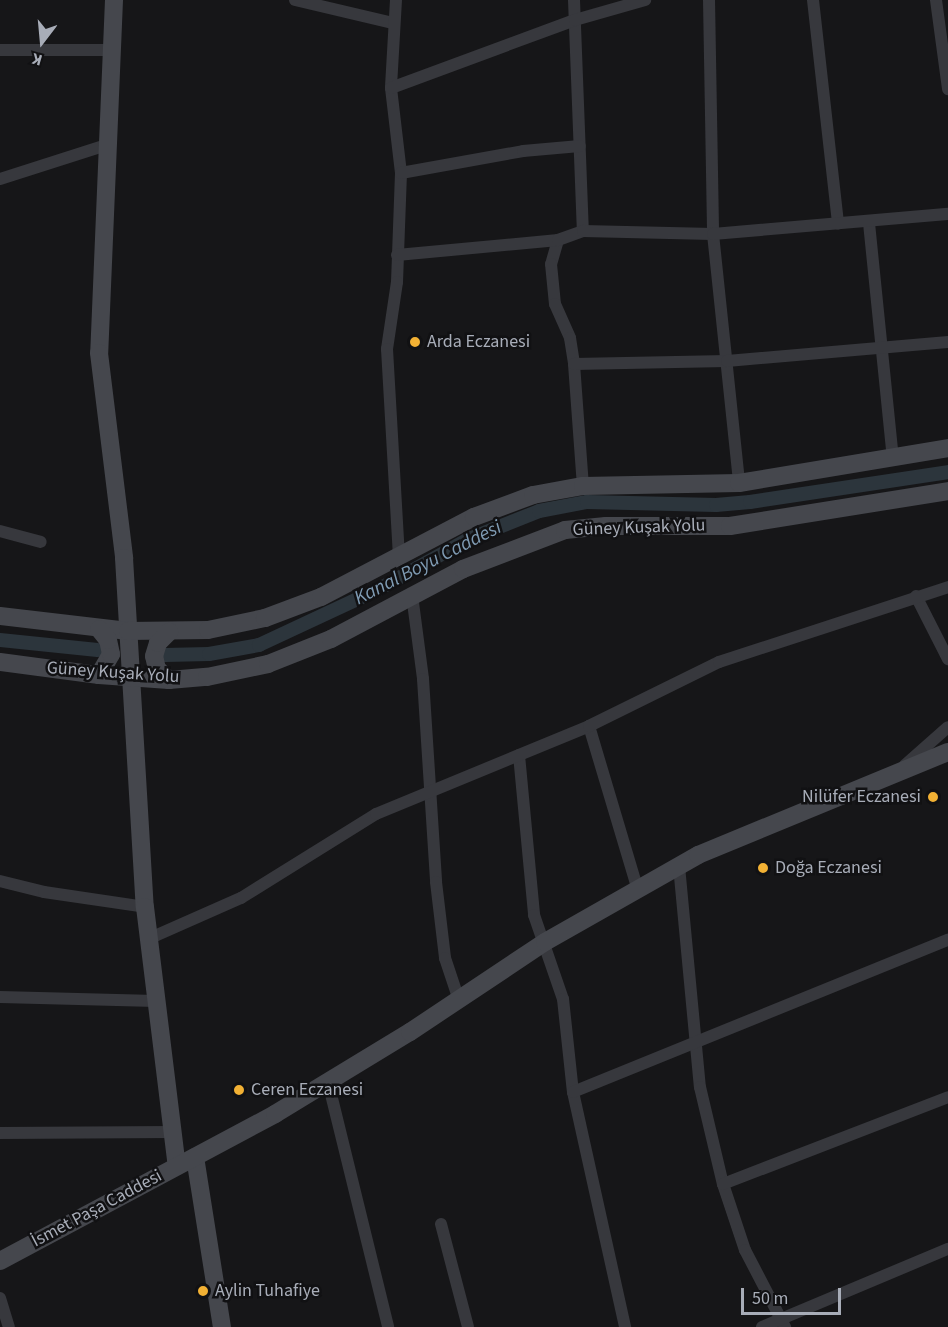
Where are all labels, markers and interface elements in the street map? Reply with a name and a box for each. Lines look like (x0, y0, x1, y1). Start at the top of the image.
north arrow (12, 12, 72, 72)
text: K (29, 47, 45, 71)
place label: Arda Eczanesi (427, 331, 530, 353)
marker: Arda Eczanesi (408, 335, 422, 349)
water label: Kanal Boyu Caddesi (350, 515, 506, 611)
street label: Güney Kuşak Yolu (572, 515, 706, 541)
street label: Güney Kuşak Yolu (46, 658, 180, 688)
place label: Nilüfer Eczanesi (802, 786, 921, 808)
marker: Nilüfer Eczanesi (926, 790, 940, 804)
place label: Doğa Eczanesi (775, 857, 882, 879)
marker: Doğa Eczanesi (756, 861, 770, 875)
place label: Ceren Eczanesi (251, 1079, 363, 1101)
marker: Ceren Eczanesi (232, 1083, 246, 1097)
street label: İsmet Paşa Caddesi (28, 1166, 166, 1252)
scale bar (744, 1276, 844, 1314)
place label: Aylin Tuhafiye (215, 1280, 320, 1302)
marker: Aylin Tuhafiye (196, 1284, 210, 1298)
text: 50 m (752, 1286, 788, 1311)

